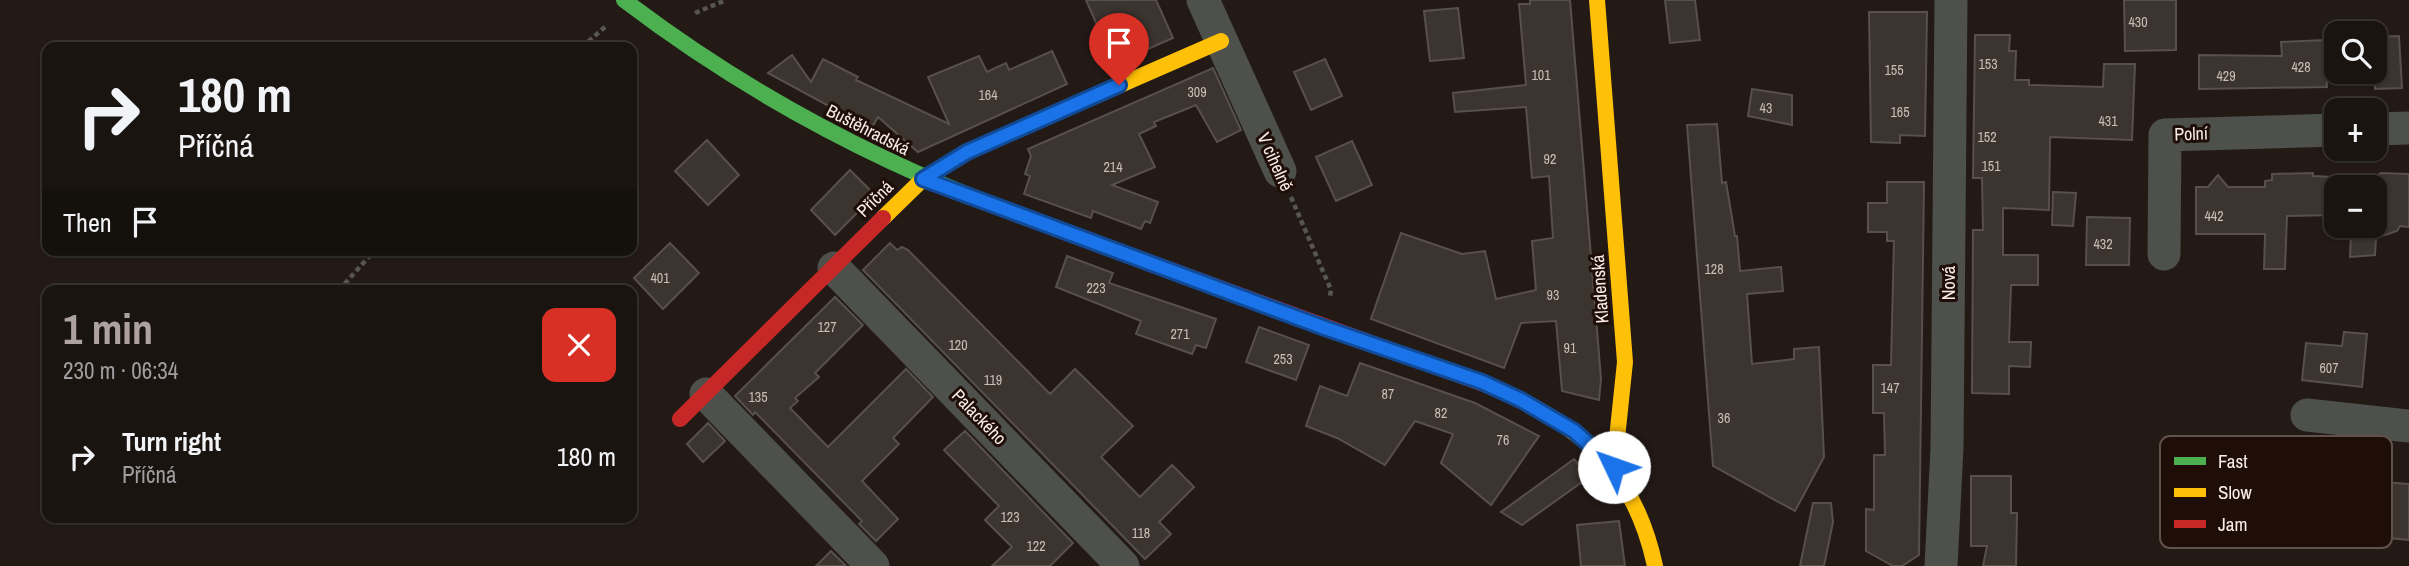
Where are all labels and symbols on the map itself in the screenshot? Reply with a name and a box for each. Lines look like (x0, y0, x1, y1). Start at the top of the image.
pin (1089, 13, 1149, 85)
house number: 430 (2128, 13, 2148, 31)
house number: 153 (1978, 55, 1998, 73)
house number: 428 (2291, 58, 2311, 76)
house number: 155 (1884, 61, 1904, 79)
house number: 101 (1531, 66, 1551, 84)
house number: 429 (2216, 67, 2236, 85)
house number: 309 (1187, 83, 1207, 101)
house number: 164 (978, 86, 998, 104)
street label: Buštěhradská (822, 98, 914, 161)
house number: 43 (1760, 99, 1772, 117)
house number: 165 (1890, 103, 1910, 121)
house number: 431 (2098, 112, 2118, 130)
street label: Polní (2174, 120, 2209, 147)
house number: 152 (1977, 128, 1997, 146)
street label: V cihelně (1252, 129, 1299, 195)
house number: 92 (1544, 150, 1556, 168)
house number: 151 (1981, 157, 2001, 175)
house number: 214 (1103, 158, 1123, 176)
street label: Příčná (851, 175, 899, 223)
house number: 442 (2204, 207, 2224, 225)
house number: 432 (2093, 235, 2113, 253)
street label: Kladenská (1585, 254, 1614, 324)
house number: 128 (1704, 260, 1724, 278)
street label: Nová (1936, 266, 1961, 300)
house number: 401 (650, 269, 670, 287)
house number: 223 (1086, 279, 1106, 297)
house number: 93 (1547, 286, 1559, 304)
house number: 127 (817, 318, 837, 336)
house number: 271 (1170, 325, 1190, 343)
house number: 120 (948, 336, 968, 354)
house number: 91 (1564, 339, 1577, 357)
house number: 253 (1273, 350, 1293, 368)
house number: 607 (2319, 359, 2339, 377)
house number: 119 (984, 371, 1002, 389)
house number: 147 (1880, 379, 1900, 397)
street label: Palackého (946, 383, 1012, 450)
house number: 87 (1382, 385, 1394, 403)
house number: 135 (748, 388, 768, 406)
house number: 82 (1435, 404, 1447, 422)
house number: 36 (1718, 409, 1730, 427)
position arrow (1577, 430, 1651, 504)
house number: 76 (1497, 431, 1509, 449)
legend (2160, 436, 2392, 548)
text: Fast (2218, 448, 2248, 474)
text: Slow (2218, 479, 2253, 505)
house number: 123 (1000, 508, 1020, 526)
text: Jam (2218, 511, 2247, 537)
house number: 118 (1132, 524, 1150, 542)
house number: 122 (1026, 537, 1046, 555)

